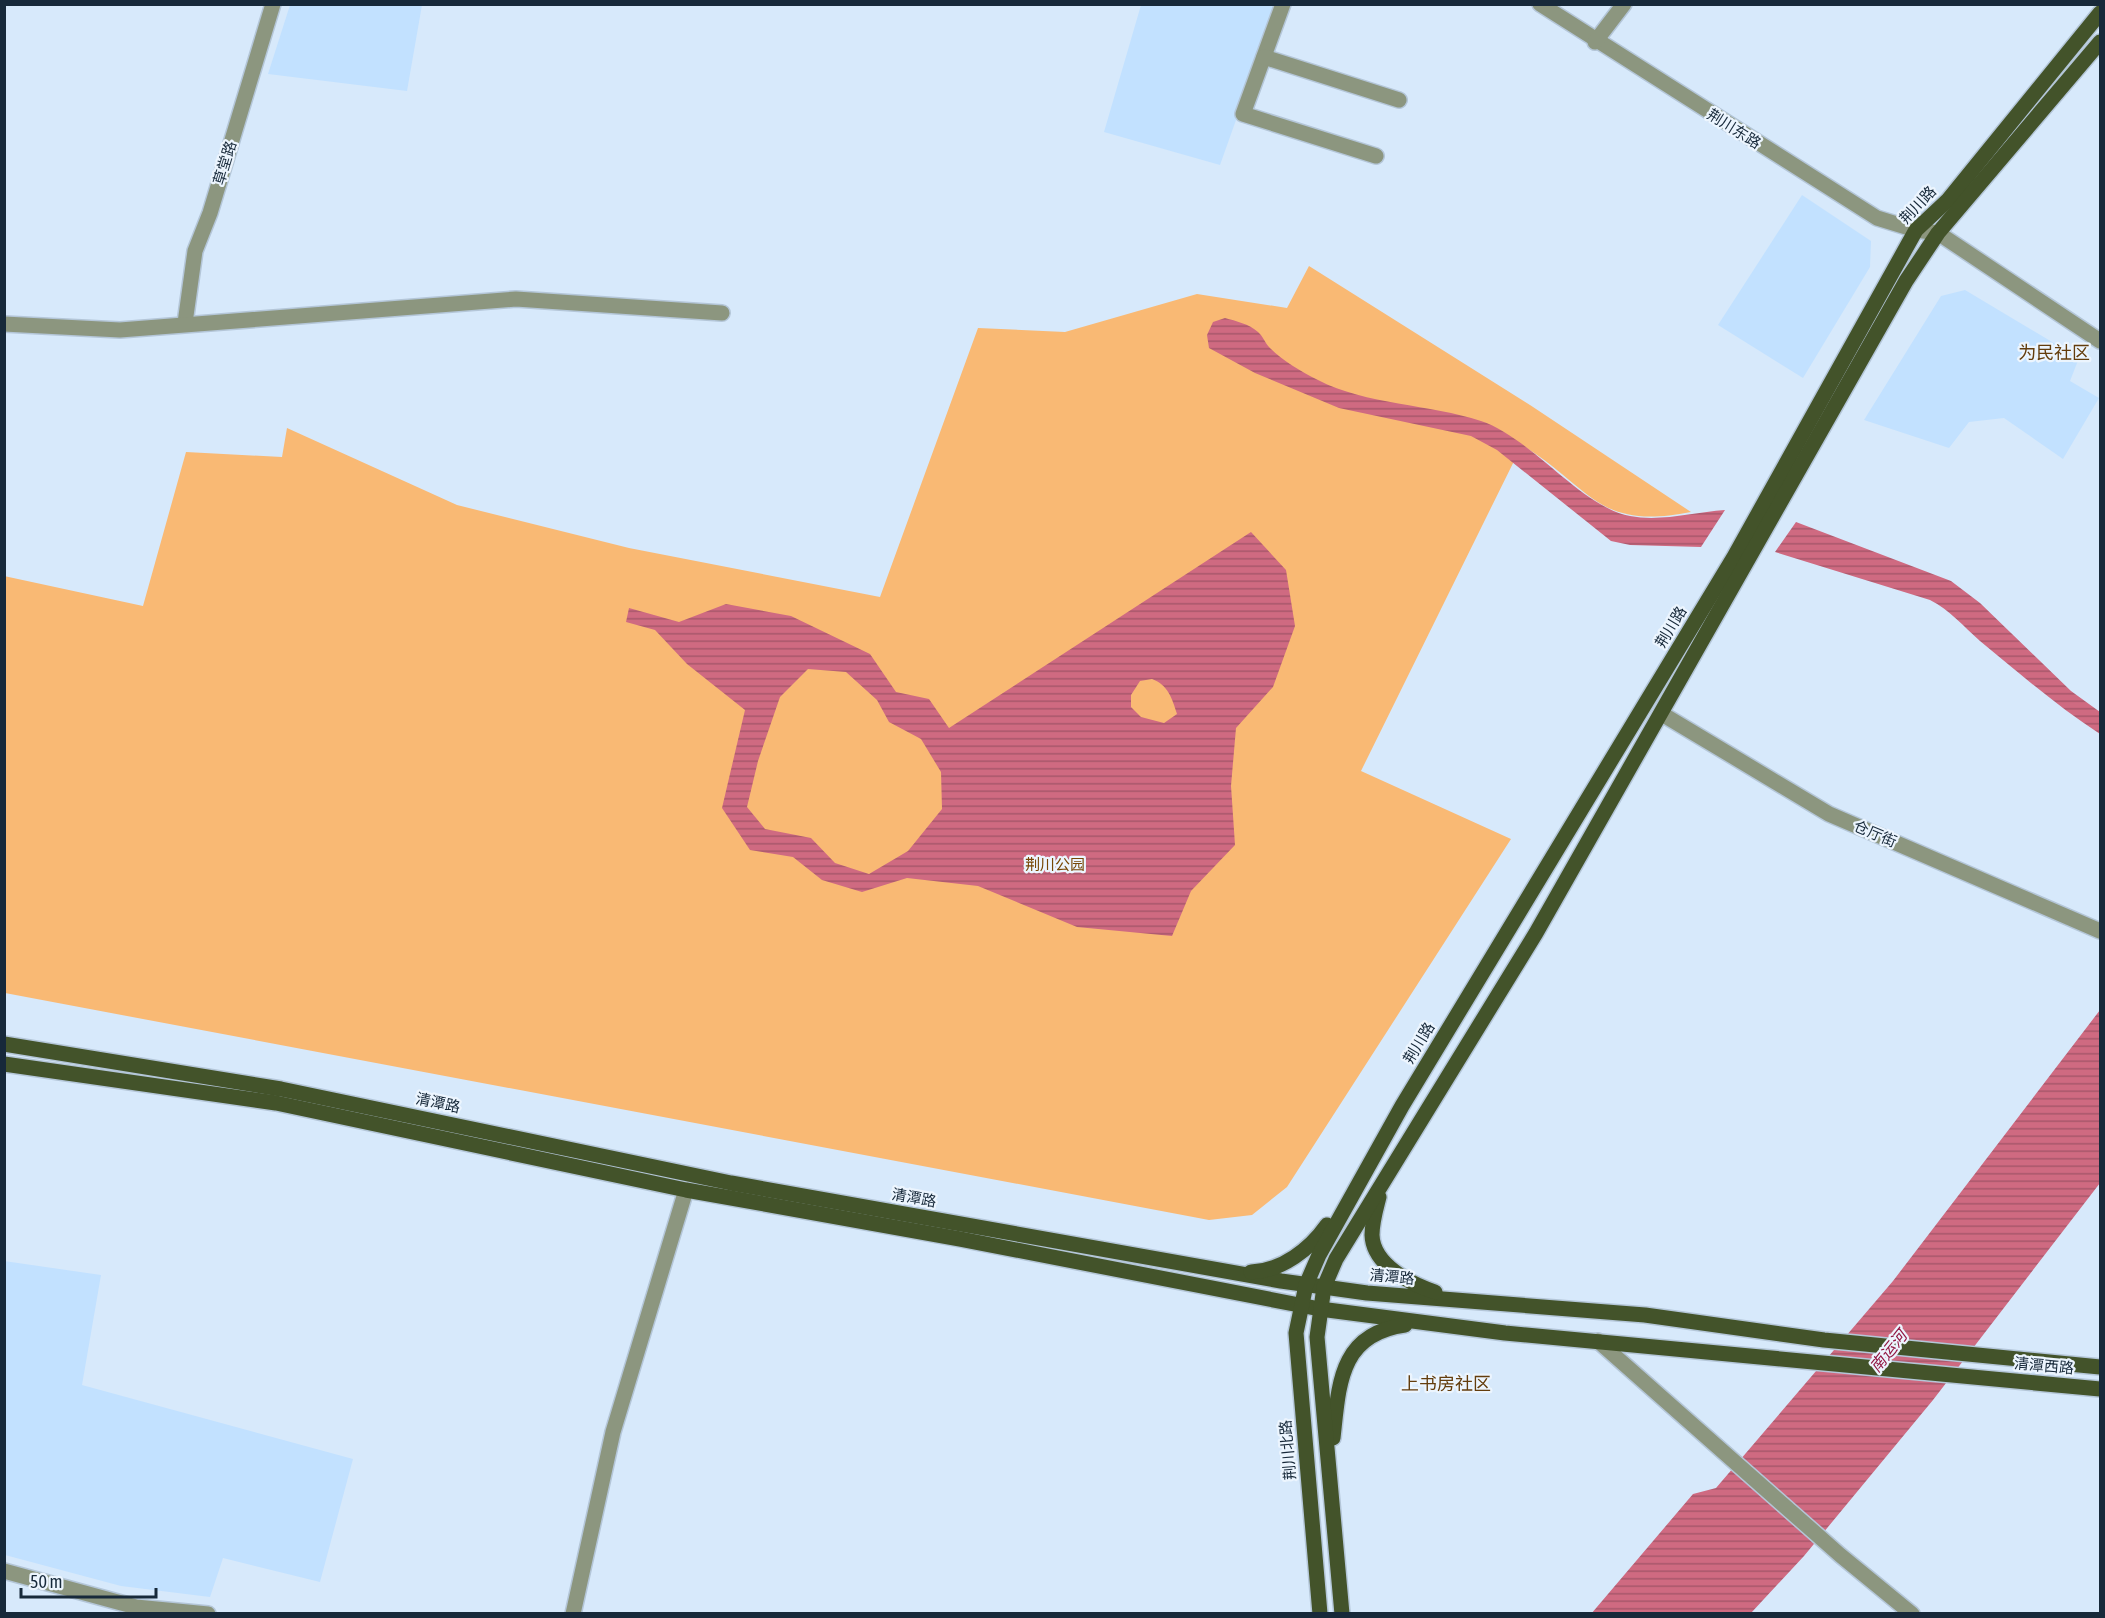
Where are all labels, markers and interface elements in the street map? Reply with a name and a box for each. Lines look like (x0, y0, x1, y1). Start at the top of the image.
street label: 荆川东路 (1704, 105, 1764, 152)
street label: 草堂路 (210, 139, 239, 187)
street label: 荆川路 (1896, 182, 1939, 227)
district label: 为民社区 (2018, 342, 2090, 363)
street label: 荆川路 (1652, 603, 1689, 650)
street label: 仓厅街 (1851, 817, 1899, 850)
park label: 荆川公园 (1025, 856, 1085, 873)
street label: 荆川路 (1400, 1019, 1437, 1066)
street label: 清潭路 (414, 1090, 462, 1116)
street label: 清潭路 (890, 1185, 938, 1210)
street label: 清潭路 (1369, 1266, 1415, 1287)
water label: 南运河 (1866, 1324, 1912, 1375)
street label: 清潭西路 (2013, 1354, 2075, 1377)
district label: 上书房社区 (1401, 1373, 1491, 1394)
street label: 荆川北路 (1276, 1419, 1299, 1481)
scale bar (21, 1561, 156, 1599)
text: 50 m (30, 1571, 62, 1592)

